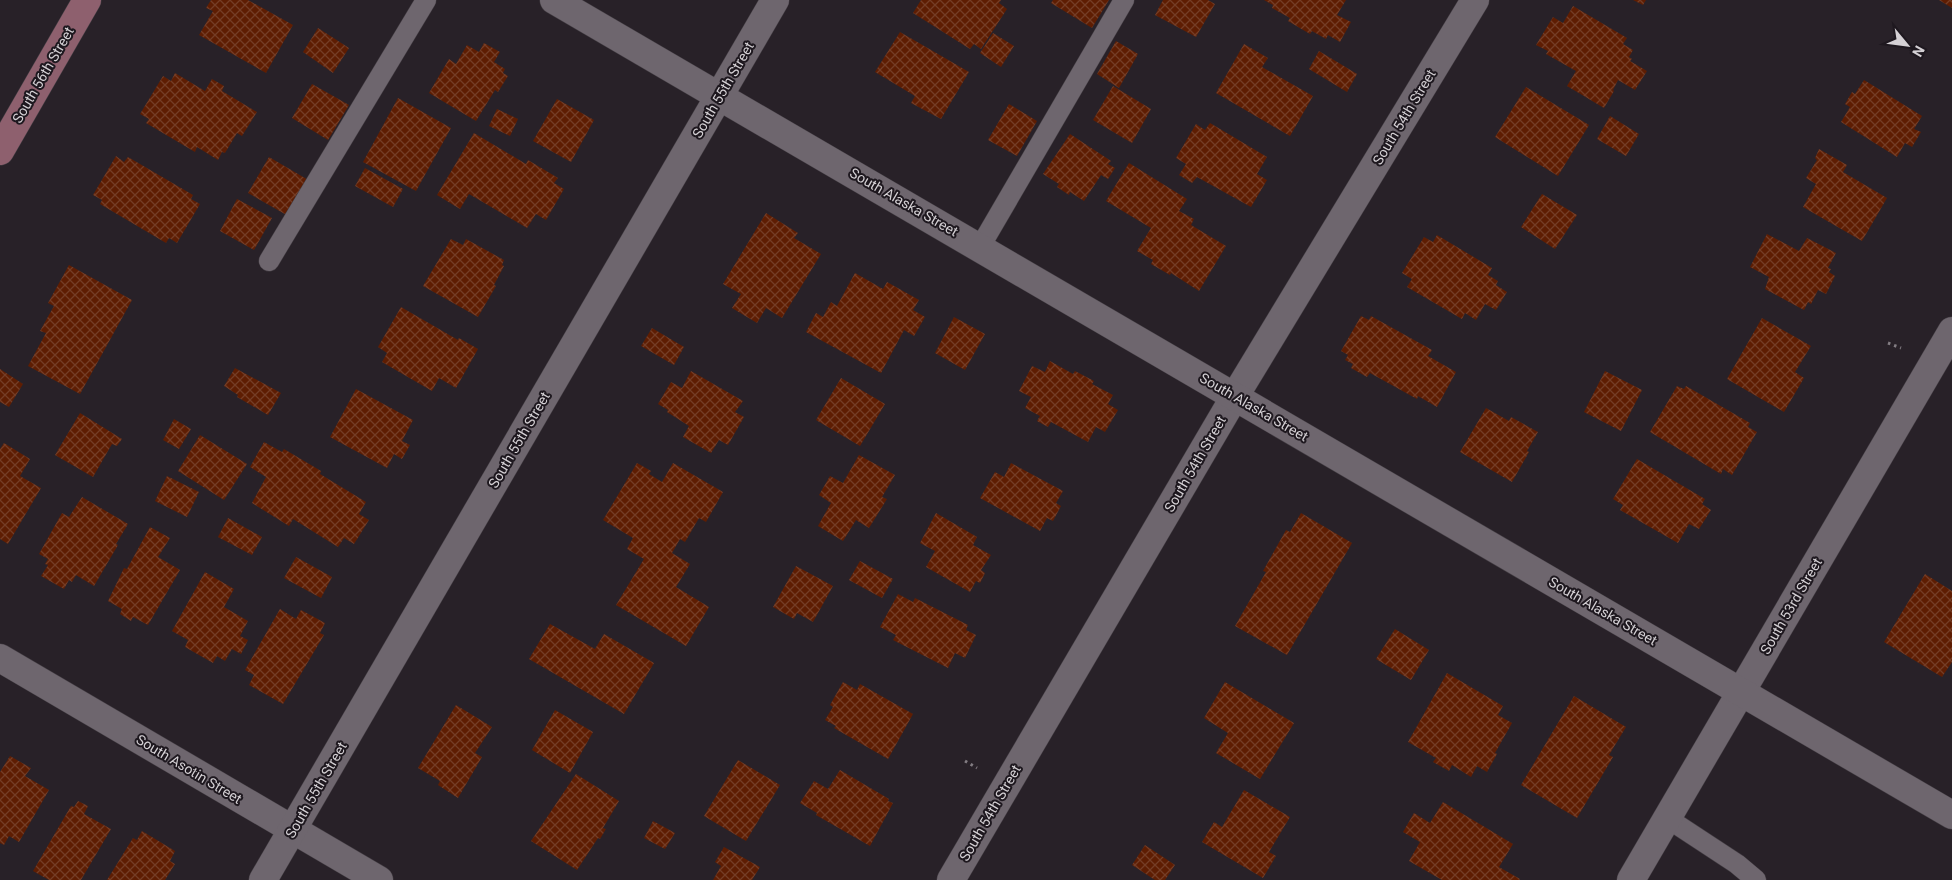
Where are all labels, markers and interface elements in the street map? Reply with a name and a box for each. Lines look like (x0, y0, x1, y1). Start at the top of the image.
north arrow (1882, 20, 1932, 70)
street label: South 56th Street (9, 24, 77, 126)
street label: South 55th Street (689, 39, 757, 141)
text: N (1909, 43, 1928, 60)
street label: South 54th Street (1369, 66, 1439, 168)
street label: South Alaska Street (847, 165, 961, 240)
street label: South Alaska Street (1197, 370, 1311, 445)
street label: South 55th Street (485, 389, 553, 491)
street label: South 54th Street (1161, 413, 1229, 515)
street label: South 53rd Street (1757, 555, 1825, 657)
street label: South Alaska Street (1546, 574, 1660, 649)
street label: South Asotin Street (133, 731, 245, 807)
street label: South 55th Street (282, 739, 350, 841)
street label: South 54th Street (956, 762, 1024, 864)

